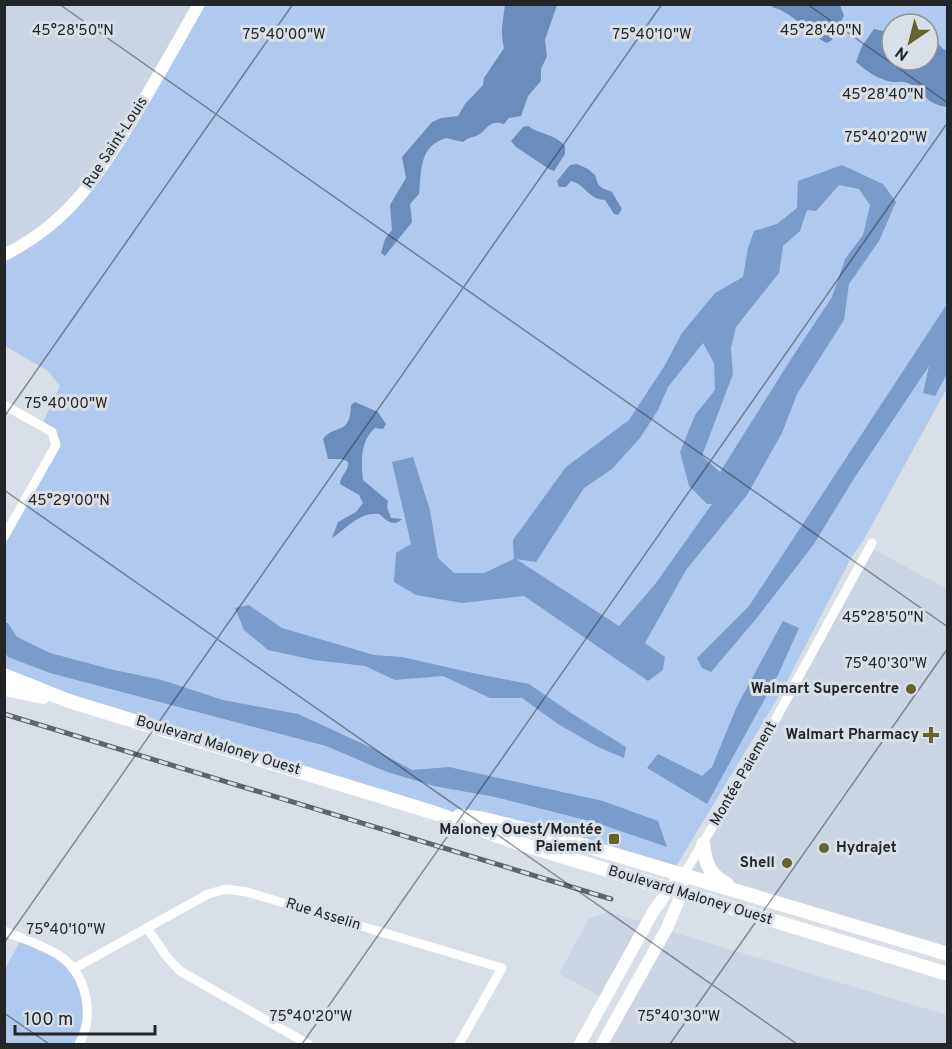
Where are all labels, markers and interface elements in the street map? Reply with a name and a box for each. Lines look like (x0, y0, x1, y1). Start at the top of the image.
north arrow (880, 12, 940, 72)
text: 45°28'50"N (32, 22, 114, 41)
text: 45°28'40"N (780, 22, 862, 41)
text: 75°40'00"W (242, 26, 326, 45)
text: 75°40'10"W (612, 26, 692, 45)
text: N (892, 41, 913, 64)
text: 45°28'40"N (842, 86, 924, 105)
street label: Rue Saint-Louis (79, 94, 153, 192)
text: 75°40'20"W (845, 129, 927, 148)
text: 75°40'00"W (24, 395, 108, 414)
text: 45°29'00"N (28, 492, 110, 511)
text: 45°28'50"N (842, 609, 924, 628)
text: 75°40'30"W (845, 655, 927, 674)
place label: Walmart Supercentre (751, 680, 899, 699)
marker: Walmart Supercentre (904, 682, 918, 696)
street label: Boulevard Maloney Ouest (134, 712, 302, 780)
street label: Montée Paiement (706, 718, 782, 830)
place label: Walmart Pharmacy (786, 726, 919, 745)
marker: Walmart Pharmacy (924, 728, 938, 742)
place label: Maloney Ouest/Montée Paiement (439, 821, 602, 857)
marker: Maloney Ouest/Montée Paiement (607, 832, 621, 846)
place label: Hydrajet (836, 839, 897, 858)
marker: Hydrajet (817, 841, 831, 855)
place label: Shell (740, 854, 775, 873)
marker: Shell (780, 856, 794, 870)
street label: Boulevard Maloney Ouest (606, 862, 774, 930)
street label: Rue Asselin (283, 895, 363, 935)
text: 75°40'10"W (26, 921, 106, 940)
scale bar (15, 998, 154, 1036)
text: 75°40'20"W (270, 1008, 352, 1027)
text: 75°40'30"W (638, 1008, 720, 1027)
text: 100 m (24, 1009, 73, 1032)

